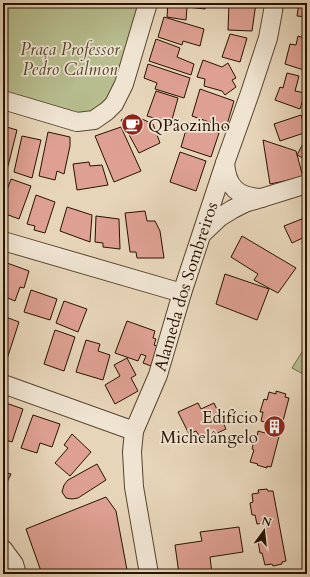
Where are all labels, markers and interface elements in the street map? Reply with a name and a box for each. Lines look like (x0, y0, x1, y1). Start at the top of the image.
park label: Praça Professor Pedro Calmon (20, 38, 120, 81)
cafe icon: QPãozinho (119, 112, 145, 138)
place label: QPãozinho (148, 114, 230, 137)
street label: Alameda dos Sombreiros (148, 198, 223, 374)
place label: Edifício Michelângelo (160, 406, 258, 449)
building icon: Edifício Michelângelo (261, 414, 287, 440)
north arrow (244, 511, 284, 551)
text: N (260, 513, 273, 530)

